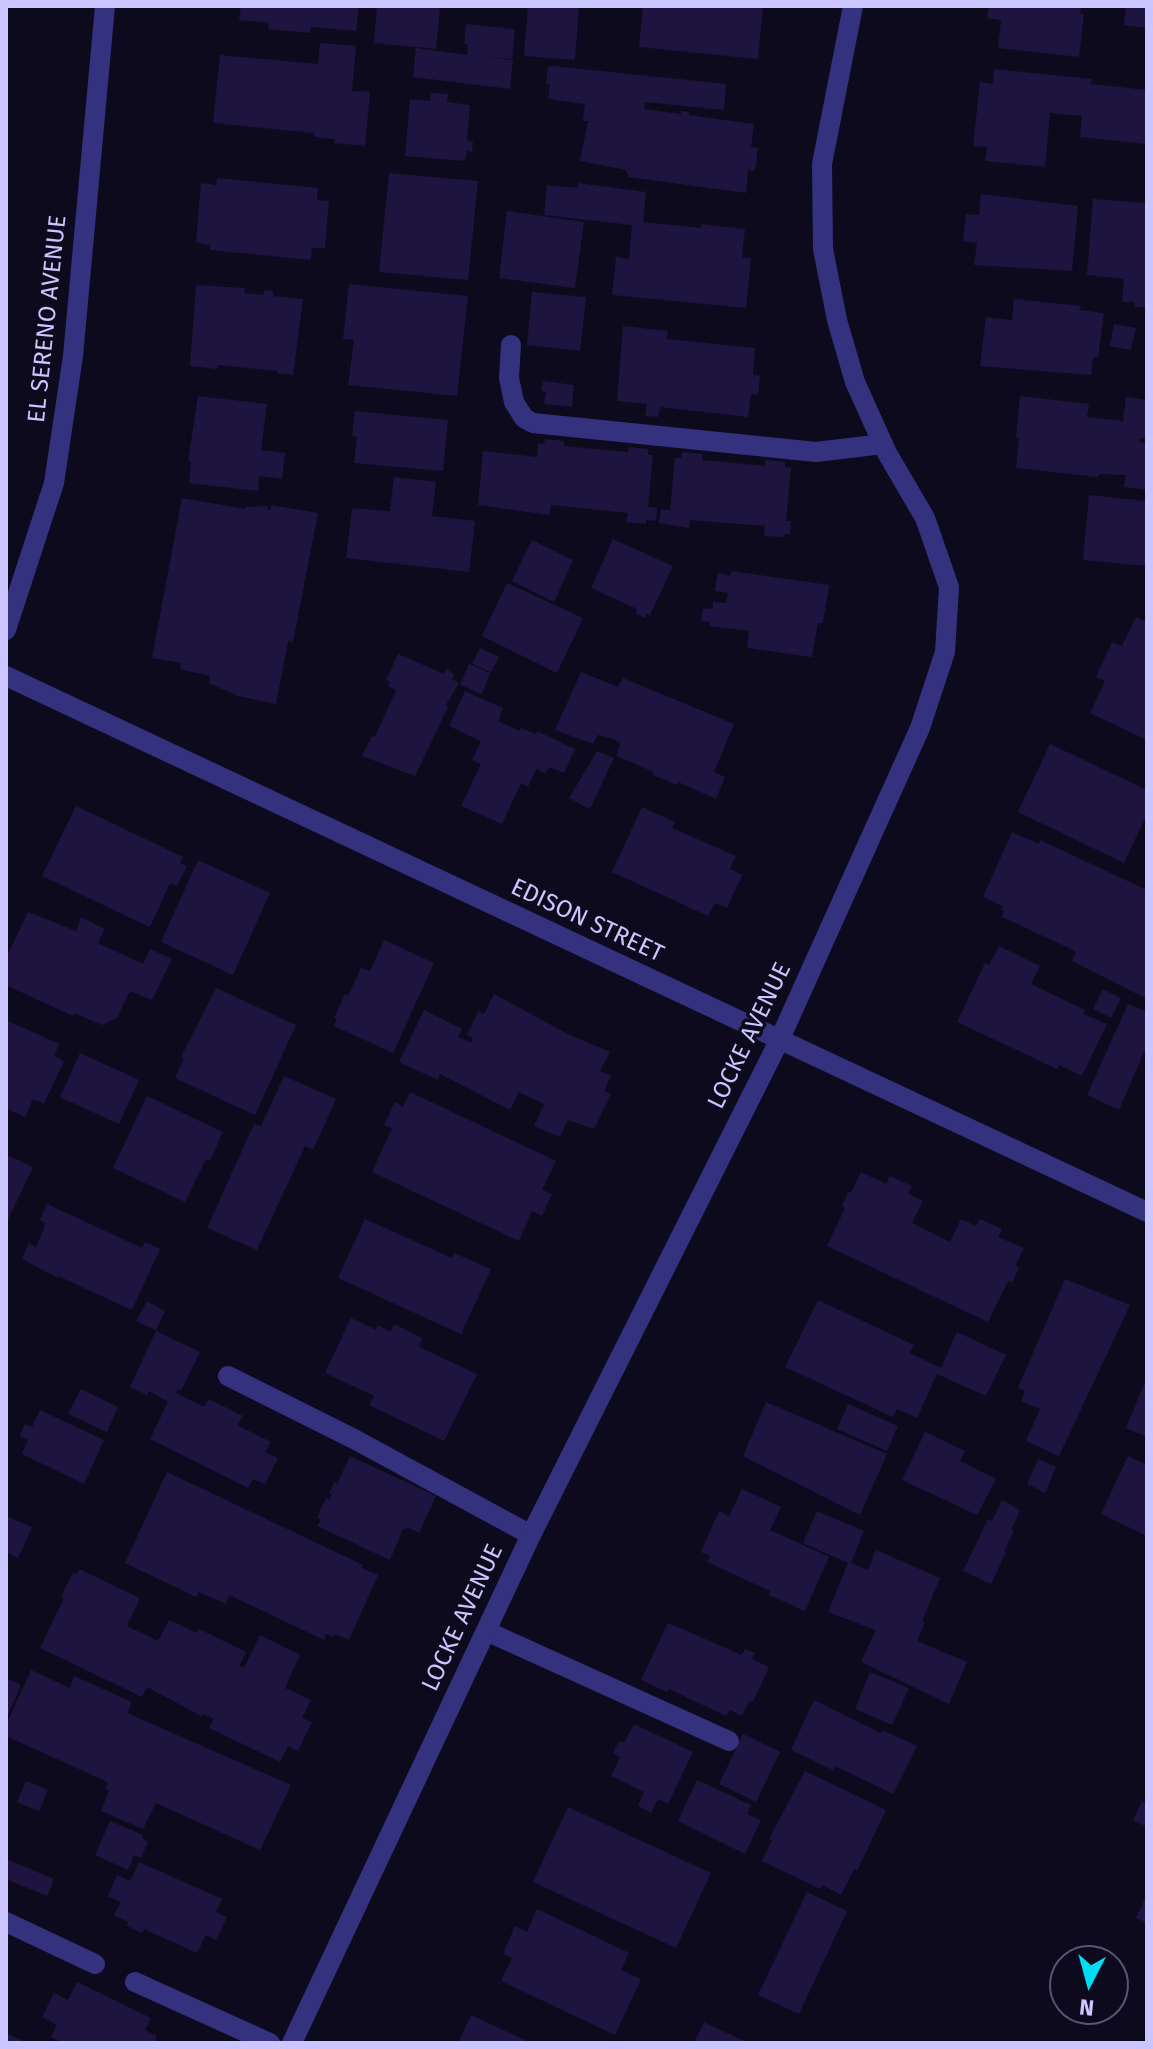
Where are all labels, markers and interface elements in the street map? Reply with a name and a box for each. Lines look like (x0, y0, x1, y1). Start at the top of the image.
street label: EL SERENO AVENUE (23, 214, 73, 424)
street label: EDISON STREET (506, 873, 668, 969)
street label: LOCKE AVENUE (702, 958, 798, 1114)
street label: LOCKE AVENUE (416, 1540, 510, 1696)
north arrow (1049, 1945, 1129, 2025)
text: N (1078, 1993, 1095, 2022)

